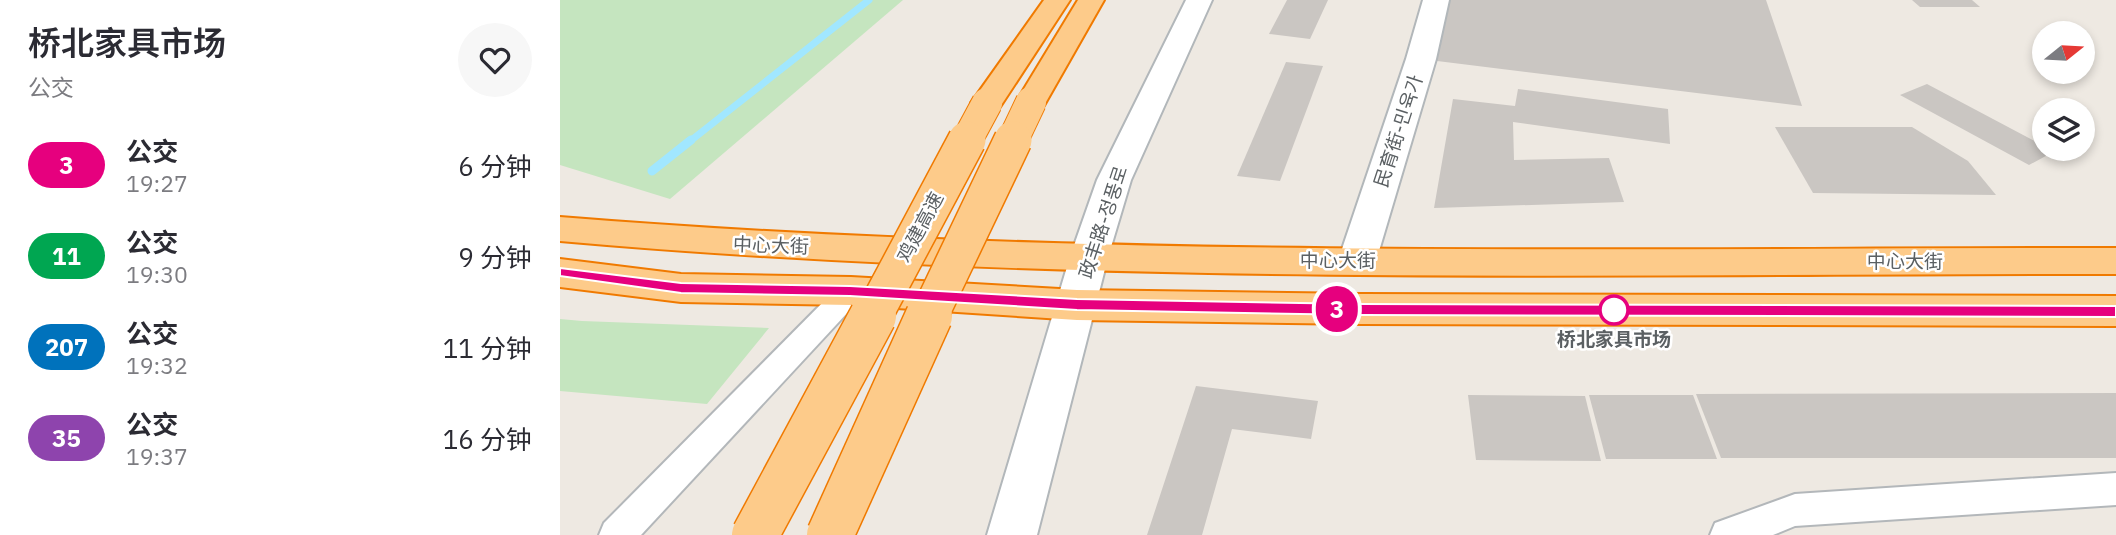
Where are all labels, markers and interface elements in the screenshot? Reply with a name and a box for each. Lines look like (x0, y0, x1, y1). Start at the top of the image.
text: 桥北家具市场 (28, 21, 226, 64)
north arrow (2032, 21, 2095, 84)
map controls (2032, 21, 2095, 161)
button: heart (458, 23, 532, 97)
text: 公交 (28, 72, 74, 102)
street label: 民育街-민육가 (1369, 72, 1427, 190)
button: layers (2032, 98, 2095, 161)
text: 公交 (126, 134, 178, 168)
text: 3 (59, 149, 74, 181)
text: 6 分钟 (458, 149, 532, 183)
street label: 政丰路-정풍로 (1074, 163, 1132, 281)
text: 19:27 (126, 168, 188, 198)
street label: 鸡建高速 (892, 188, 948, 266)
text: 公交 (126, 225, 178, 259)
street label: 中心大街 (733, 232, 809, 258)
text: 11 (52, 240, 81, 272)
text: 9 分钟 (458, 240, 532, 274)
street label: 中心大街 (1300, 248, 1376, 272)
street label: 中心大街 (1867, 249, 1943, 273)
text: 19:30 (126, 259, 188, 289)
line badge: 3 (1314, 286, 1360, 332)
text: 3 (1330, 293, 1344, 325)
marker: 桥北家具市场 (1599, 295, 1629, 325)
text: 公交 (126, 316, 178, 350)
place label: 桥北家具市场 (1557, 327, 1671, 351)
text: 207 (45, 331, 88, 363)
text: 11 分钟 (443, 331, 532, 365)
text: 19:32 (126, 350, 188, 380)
text: 公交 (126, 407, 178, 441)
text: 35 (52, 422, 81, 454)
text: 16 分钟 (443, 422, 532, 456)
text: 19:37 (126, 441, 188, 471)

